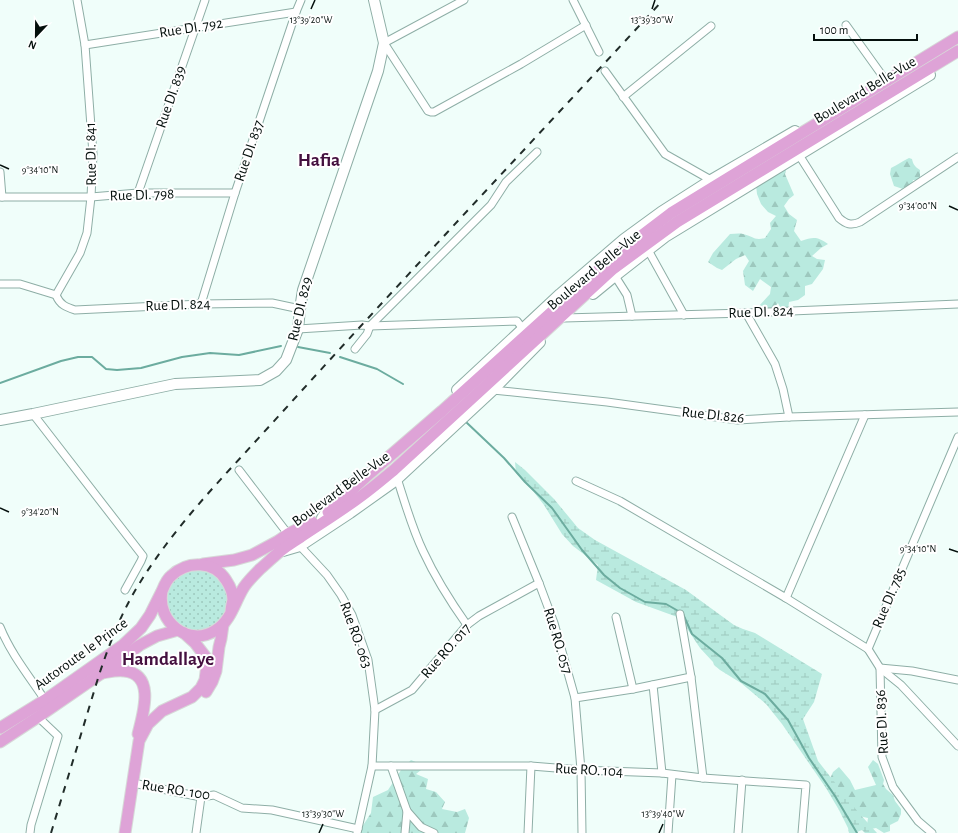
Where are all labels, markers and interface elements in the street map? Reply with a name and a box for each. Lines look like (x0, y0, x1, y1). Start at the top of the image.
text: 13°39'20"W (290, 15, 332, 25)
text: 13°39'30"W (631, 15, 673, 25)
north arrow (16, 16, 56, 56)
street label: Rue DI. 792 (158, 16, 224, 40)
scale bar (814, 16, 917, 42)
text: 100 m (820, 24, 848, 36)
text: N (27, 38, 38, 51)
street label: Boulevard Belle-Vue (811, 54, 919, 126)
street label: Rue DI. 839 (153, 64, 189, 130)
street label: Rue DI. 837 (232, 118, 266, 184)
street label: Rue DI. 841 (83, 122, 99, 186)
district label: Hafia (298, 151, 340, 170)
text: 9°34'10"N (22, 165, 58, 175)
street label: Rue DI. 798 (109, 186, 175, 204)
text: 9°34'00"N (899, 201, 937, 211)
street label: Boulevard Belle-Vue (545, 227, 643, 313)
street label: Rue DI. 829 (285, 276, 315, 342)
street label: Rue DI. 824 (145, 296, 211, 314)
street label: Rue DI. 824 (728, 303, 794, 321)
street label: Rue DI.826 (681, 404, 745, 426)
street label: Boulevard Belle-Vue (290, 449, 393, 529)
text: 9°34'20"N (21, 507, 59, 517)
text: 9°34'10"N (900, 544, 936, 554)
street label: Rue DI. 785 (870, 566, 908, 630)
street label: Rue RO. 063 (337, 600, 375, 670)
street label: Rue RO. 057 (541, 606, 575, 676)
street label: Autoroute le Prince (32, 615, 130, 693)
street label: Rue RO. 017 (418, 621, 474, 681)
district label: Hamdallaye (122, 650, 214, 669)
street label: Rue DI. 836 (873, 689, 891, 755)
street label: Rue RO. 104 (555, 761, 623, 779)
street label: Rue RO. 100 (141, 777, 211, 803)
text: 13°39'30"W (302, 809, 344, 819)
text: 13°39'40"W (642, 809, 685, 819)

